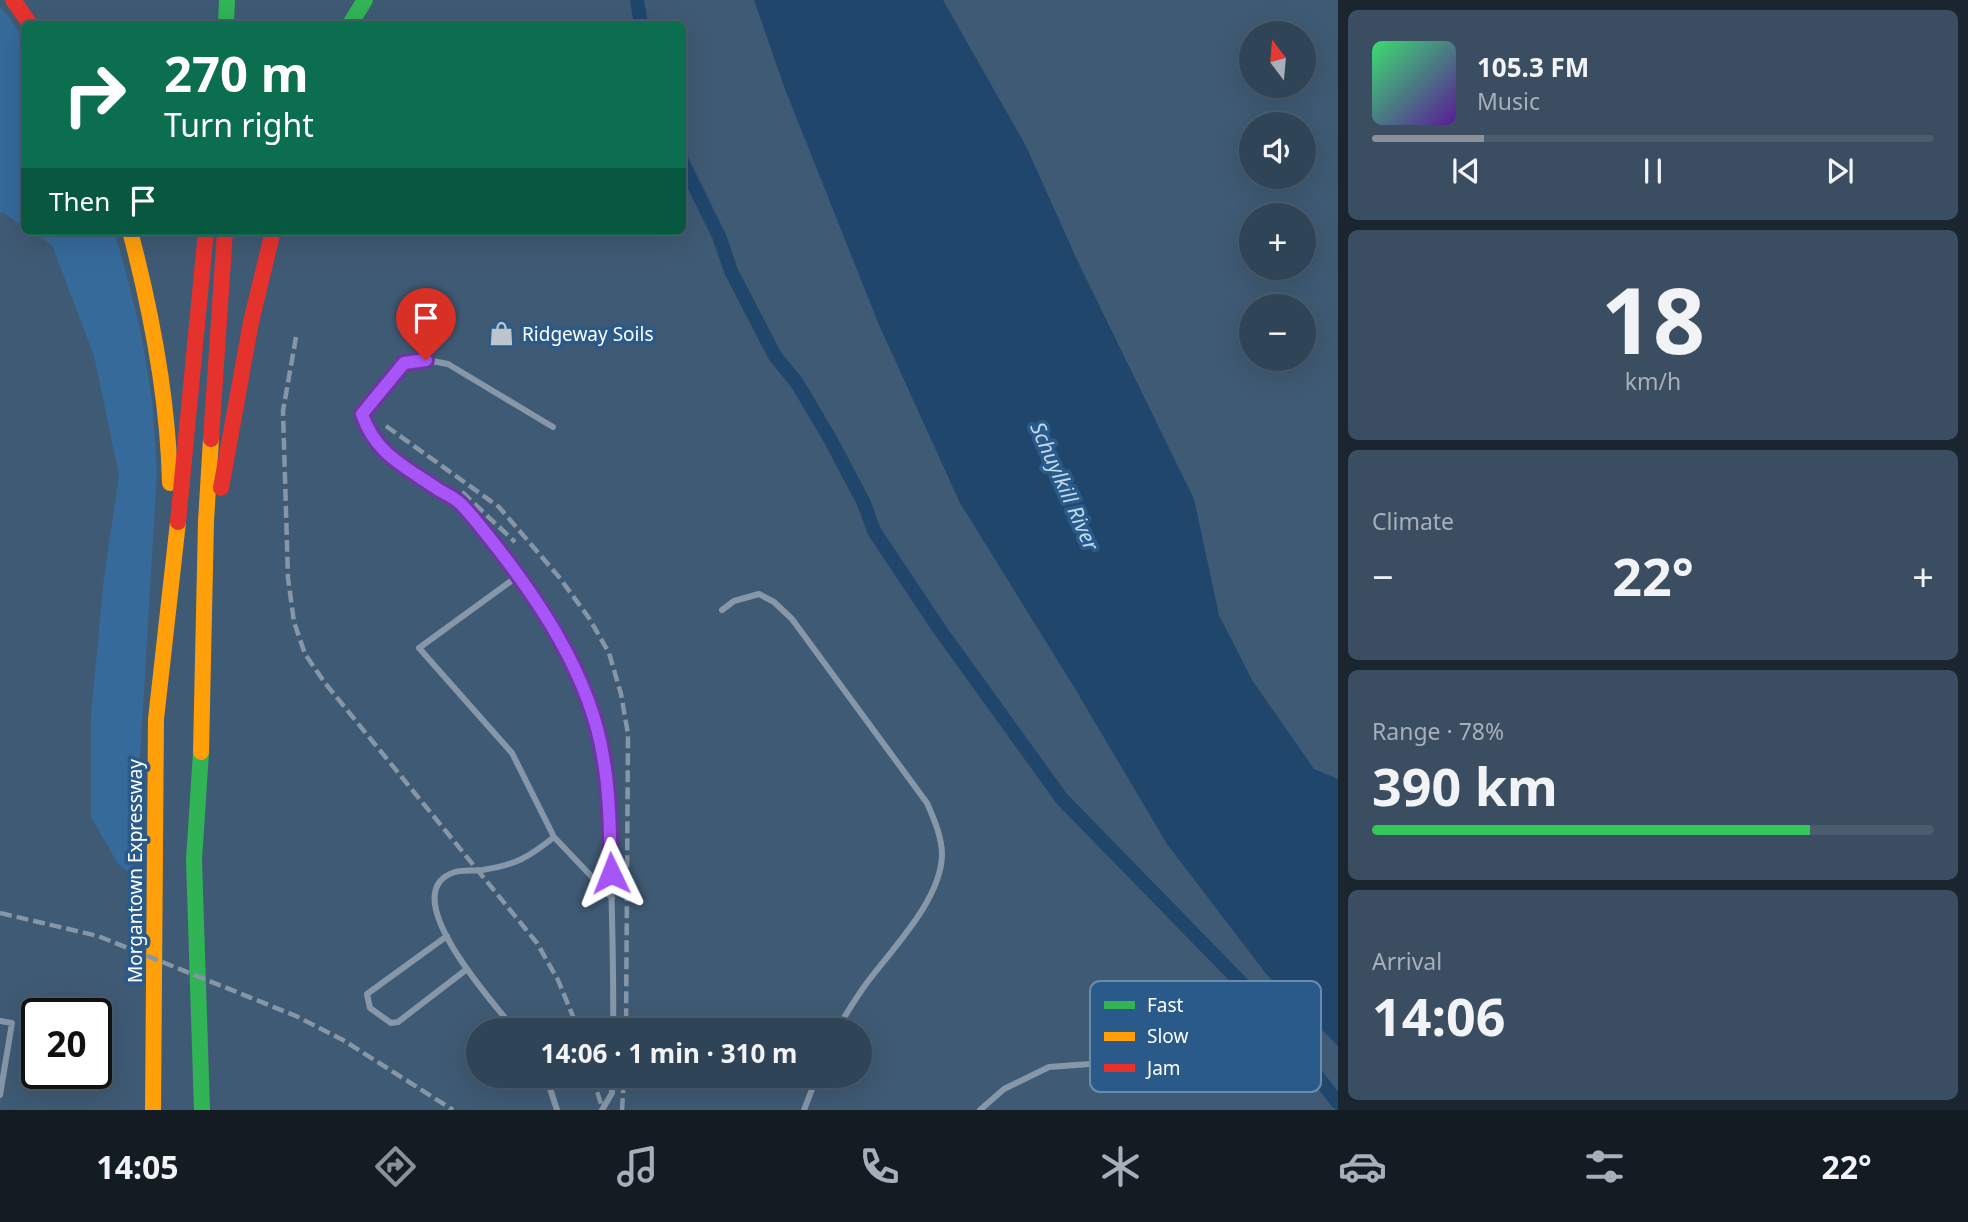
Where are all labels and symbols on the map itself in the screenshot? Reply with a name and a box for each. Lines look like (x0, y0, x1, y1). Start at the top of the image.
north arrow (1239, 21, 1316, 98)
pin (396, 288, 456, 360)
shop icon: Ridgeway Soils (488, 320, 516, 348)
place label: Ridgeway Soils (522, 321, 653, 347)
water label: Schuylkill River (1024, 417, 1106, 556)
street label: Morgantown Expressway (122, 759, 148, 983)
position arrow (574, 836, 648, 910)
legend (1090, 981, 1321, 1092)
text: Fast (1147, 992, 1184, 1018)
speed limit sign: 20 (21, 998, 112, 1089)
text: Slow (1147, 1023, 1188, 1049)
text: Jam (1145, 1055, 1181, 1081)

